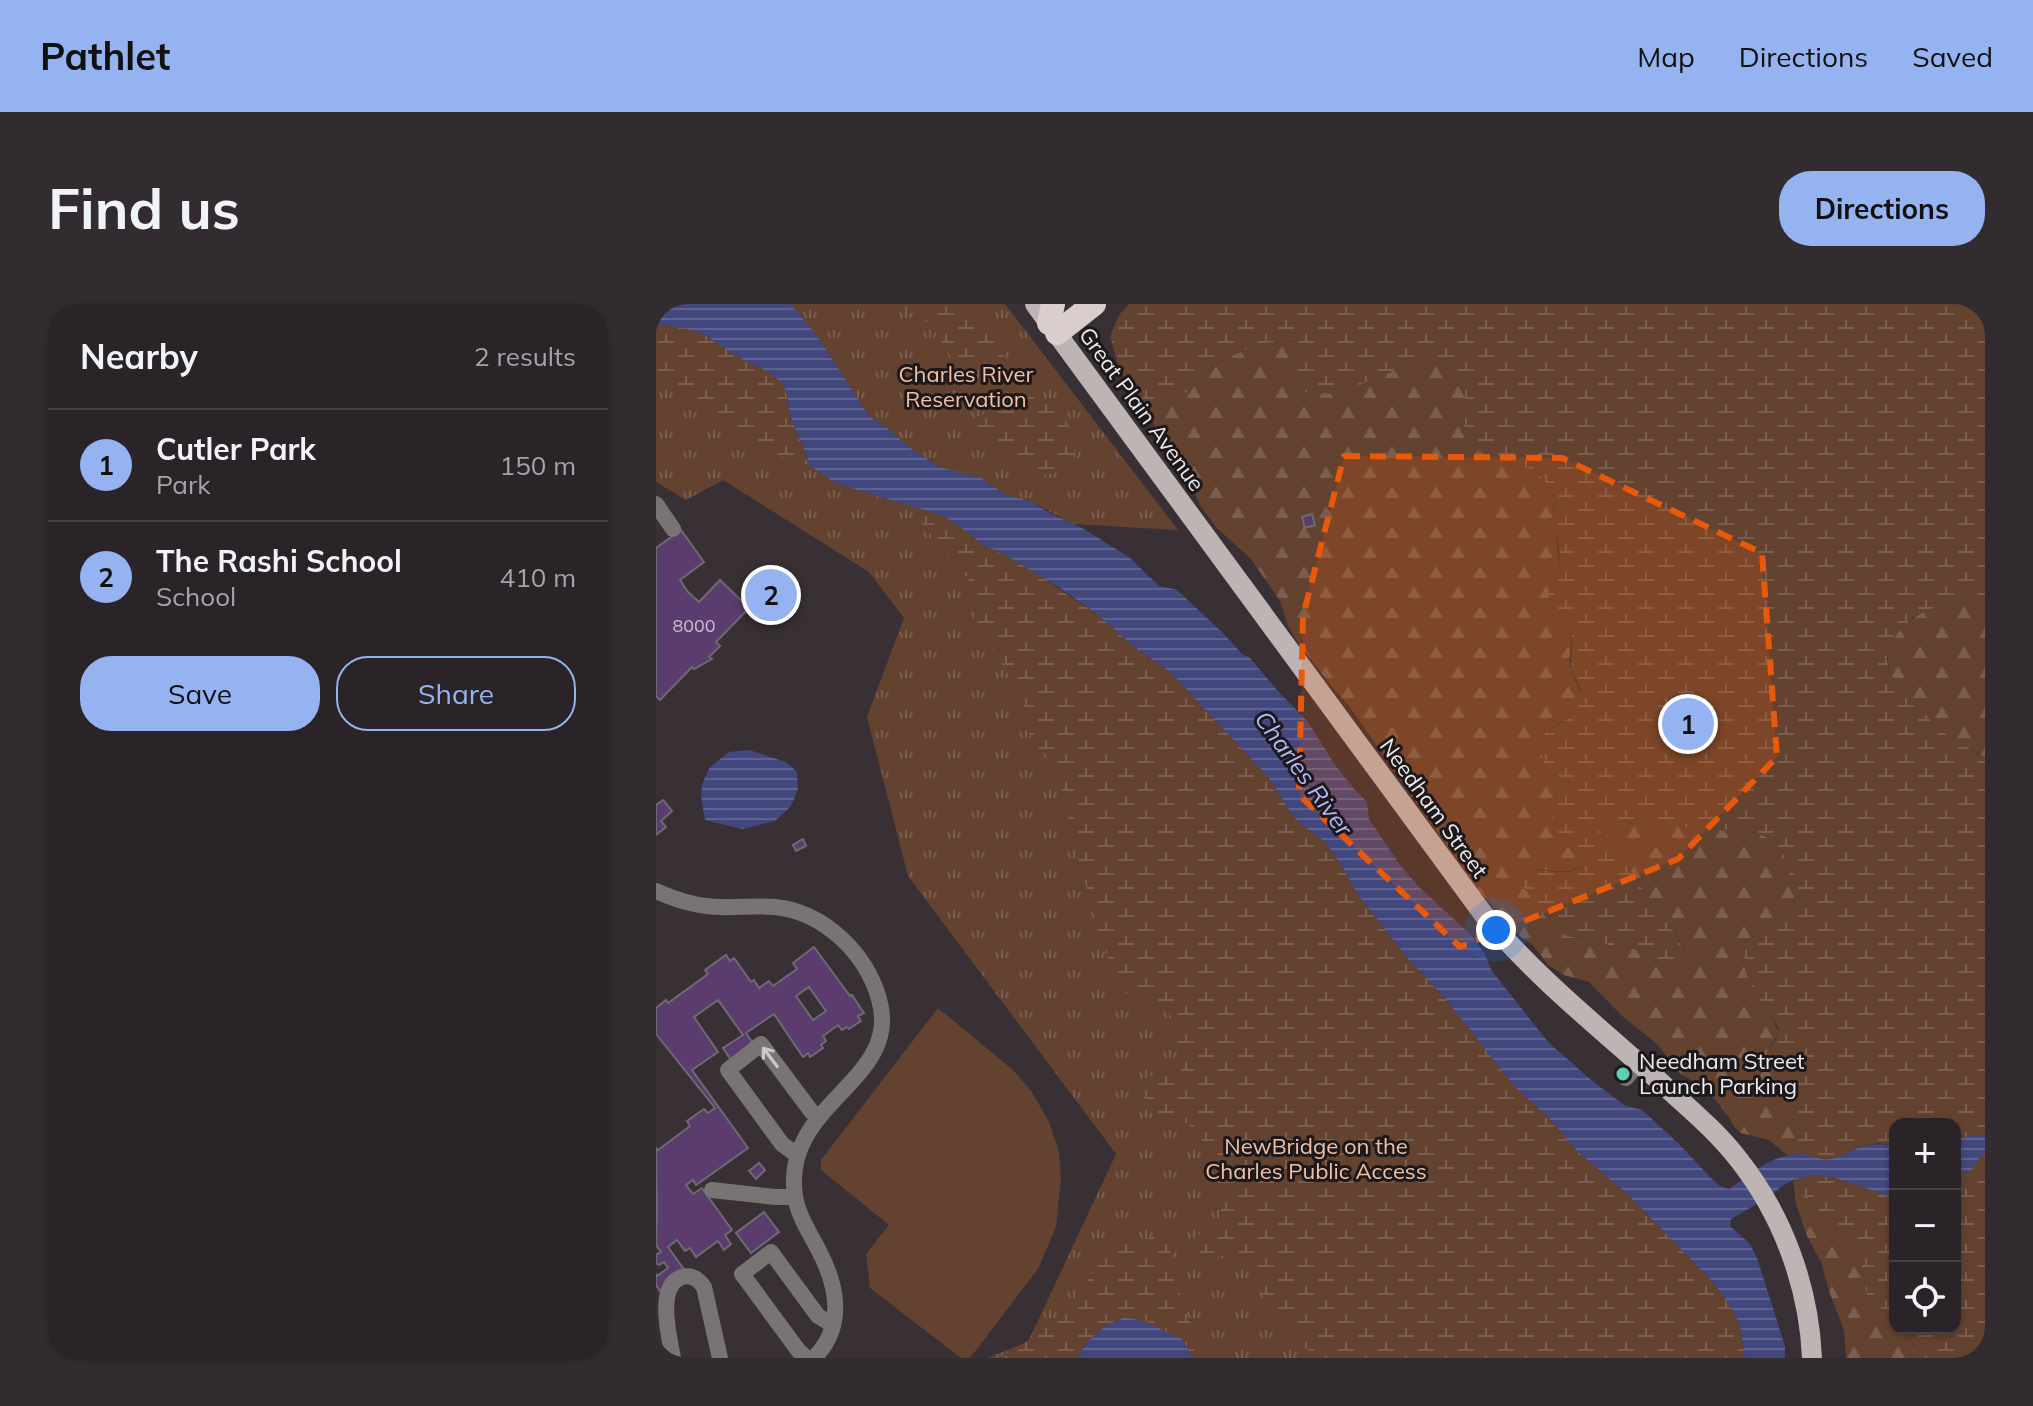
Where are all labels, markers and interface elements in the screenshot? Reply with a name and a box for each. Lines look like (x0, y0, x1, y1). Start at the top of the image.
text: Pathlet (40, 32, 170, 80)
text: Map (1637, 39, 1695, 74)
text: Directions (1739, 39, 1868, 74)
text: Saved (1912, 39, 1993, 74)
button: Directions (1779, 171, 1985, 246)
text: Find us (48, 173, 240, 243)
street label: Great Plain Avenue (1073, 322, 1211, 496)
text: Nearby (80, 335, 198, 378)
text: 2 results (474, 340, 576, 373)
park label: Charles River Reservation (899, 360, 1033, 413)
text: Cutler Park (156, 430, 316, 468)
text: 1 (98, 449, 114, 482)
text: 150 m (500, 449, 576, 482)
text: Park (156, 468, 211, 501)
text: The Rashi School (156, 542, 402, 580)
text: 2 (98, 561, 114, 594)
text: 410 m (500, 561, 576, 594)
pin: 2 (745, 565, 797, 625)
text: School (156, 580, 236, 613)
house number: 8000 (672, 614, 716, 637)
button: Save (80, 656, 320, 731)
button: Share (336, 656, 576, 731)
pin: 1 (1662, 694, 1714, 754)
water label: Charles River (1249, 705, 1360, 842)
street label: Needham Street (1374, 733, 1494, 883)
your location (1476, 910, 1516, 950)
one-way arrow (762, 1046, 778, 1068)
place label: Needham Street Launch Parking (1639, 1047, 1805, 1100)
marker: Needham Street Launch Parking (1614, 1065, 1632, 1083)
map controls (1889, 1118, 1961, 1334)
button: + (1889, 1118, 1961, 1190)
park label: NewBridge on the Charles Public Access (1205, 1132, 1427, 1185)
button: − (1889, 1190, 1961, 1262)
button: locate (1889, 1262, 1961, 1334)

